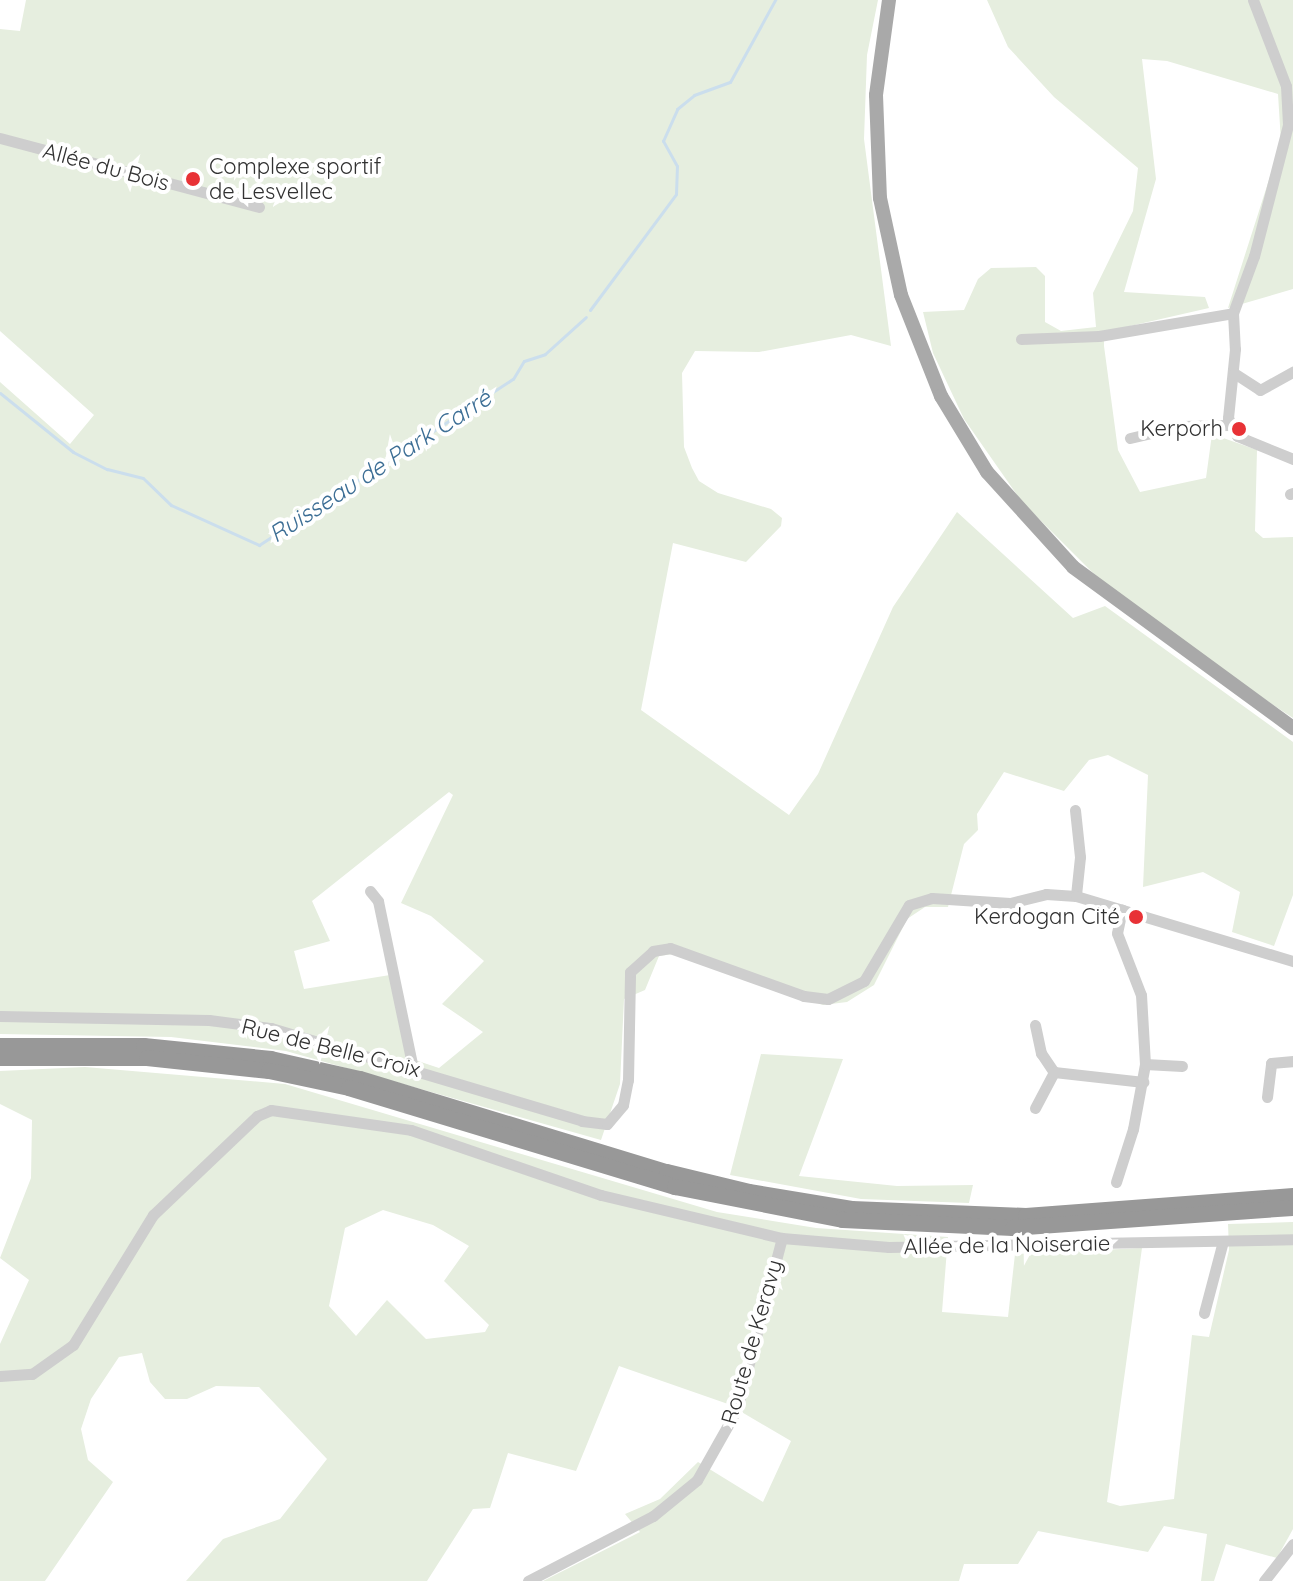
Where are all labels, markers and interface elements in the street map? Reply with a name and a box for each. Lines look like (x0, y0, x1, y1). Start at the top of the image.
street label: Allée du Bois (40, 137, 172, 197)
place label: Complexe sportif de Lesvellec (209, 153, 381, 204)
marker: Complexe sportif de Lesvellec (184, 170, 202, 188)
water label: Ruisseau de Park Carré (264, 383, 496, 549)
place label: Kerporh (1140, 416, 1223, 442)
marker: Kerporh (1230, 420, 1248, 438)
place label: Kerdogan Cité (974, 904, 1120, 930)
marker: Kerdogan Cité (1127, 908, 1145, 926)
street label: Rue de Belle Croix (239, 1013, 423, 1083)
street label: Allée de la Noiseraie (903, 1230, 1111, 1260)
street label: Route de Keravy (716, 1257, 788, 1427)

